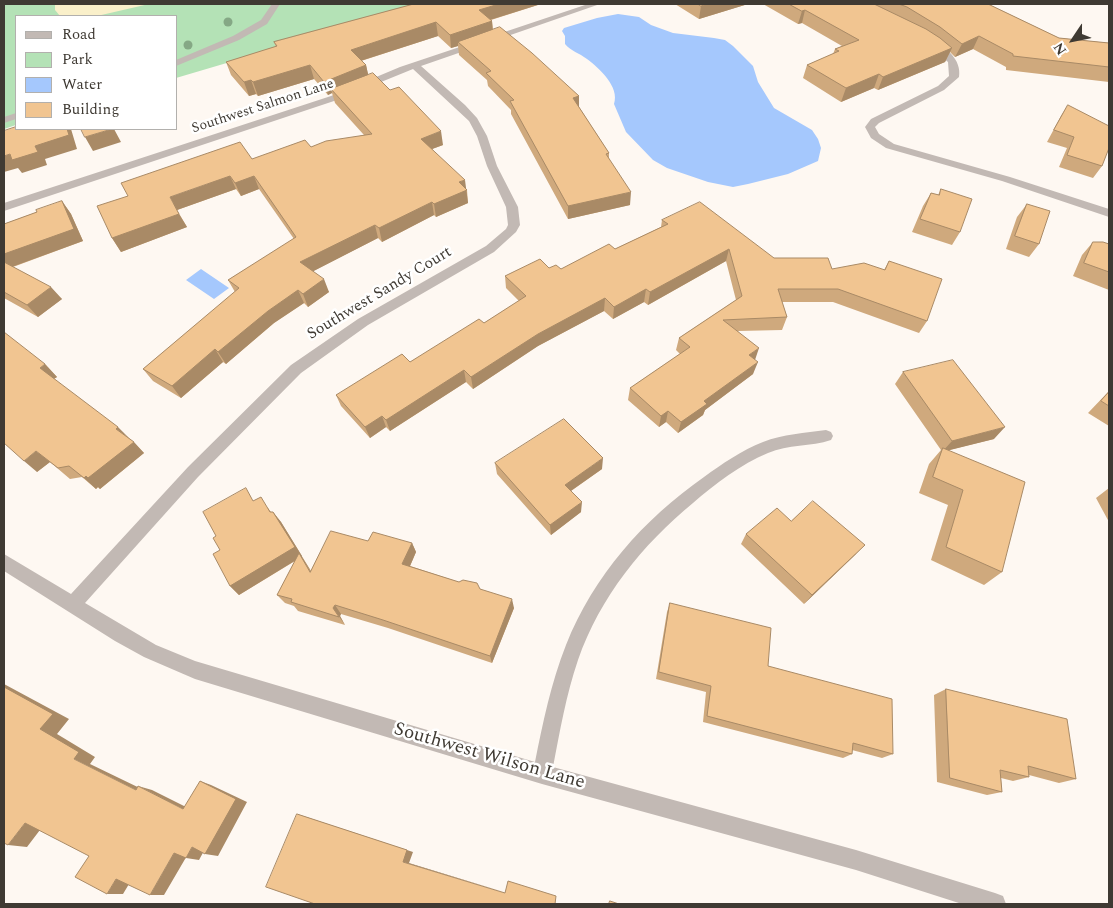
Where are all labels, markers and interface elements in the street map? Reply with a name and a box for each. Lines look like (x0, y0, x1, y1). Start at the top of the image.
legend (15, 15, 178, 130)
north arrow (1048, 15, 1098, 65)
text: Road (62, 23, 96, 46)
text: N (1048, 38, 1072, 59)
text: Park (62, 48, 93, 71)
text: Water (62, 73, 102, 96)
street label: Southwest Salmon Lane (190, 76, 336, 138)
text: Building (62, 98, 119, 121)
street label: Southwest Sandy Court (304, 243, 456, 345)
street label: Southwest Wilson Lane (391, 719, 587, 795)

